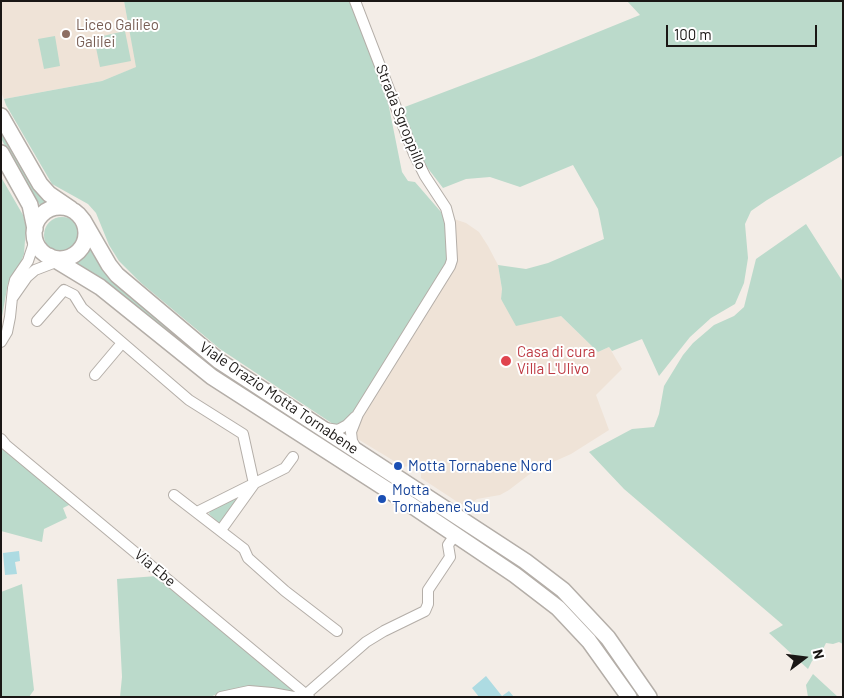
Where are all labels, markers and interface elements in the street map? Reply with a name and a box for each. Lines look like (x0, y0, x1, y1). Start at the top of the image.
scale bar (669, 15, 820, 47)
place label: Liceo Galileo Galilei (76, 16, 159, 51)
text: 100 m (674, 25, 712, 43)
marker: Liceo Galileo Galilei (60, 28, 72, 40)
street label: Strada Sgroppillo (372, 62, 430, 172)
street label: Viale Orazio Motta Tornabene (196, 338, 362, 458)
place label: Casa di cura Villa L'Ulivo (517, 343, 595, 378)
marker: Casa di cura Villa L'Ulivo (499, 354, 513, 368)
place label: Motta Tornabene Nord (408, 457, 552, 475)
marker: Motta Tornabene Nord (392, 460, 404, 472)
place label: Motta Tornabene Sud (392, 481, 489, 516)
marker: Motta Tornabene Sud (376, 493, 388, 505)
street label: Via Ebe (131, 546, 179, 590)
north arrow (779, 633, 829, 683)
text: N (810, 647, 828, 661)

